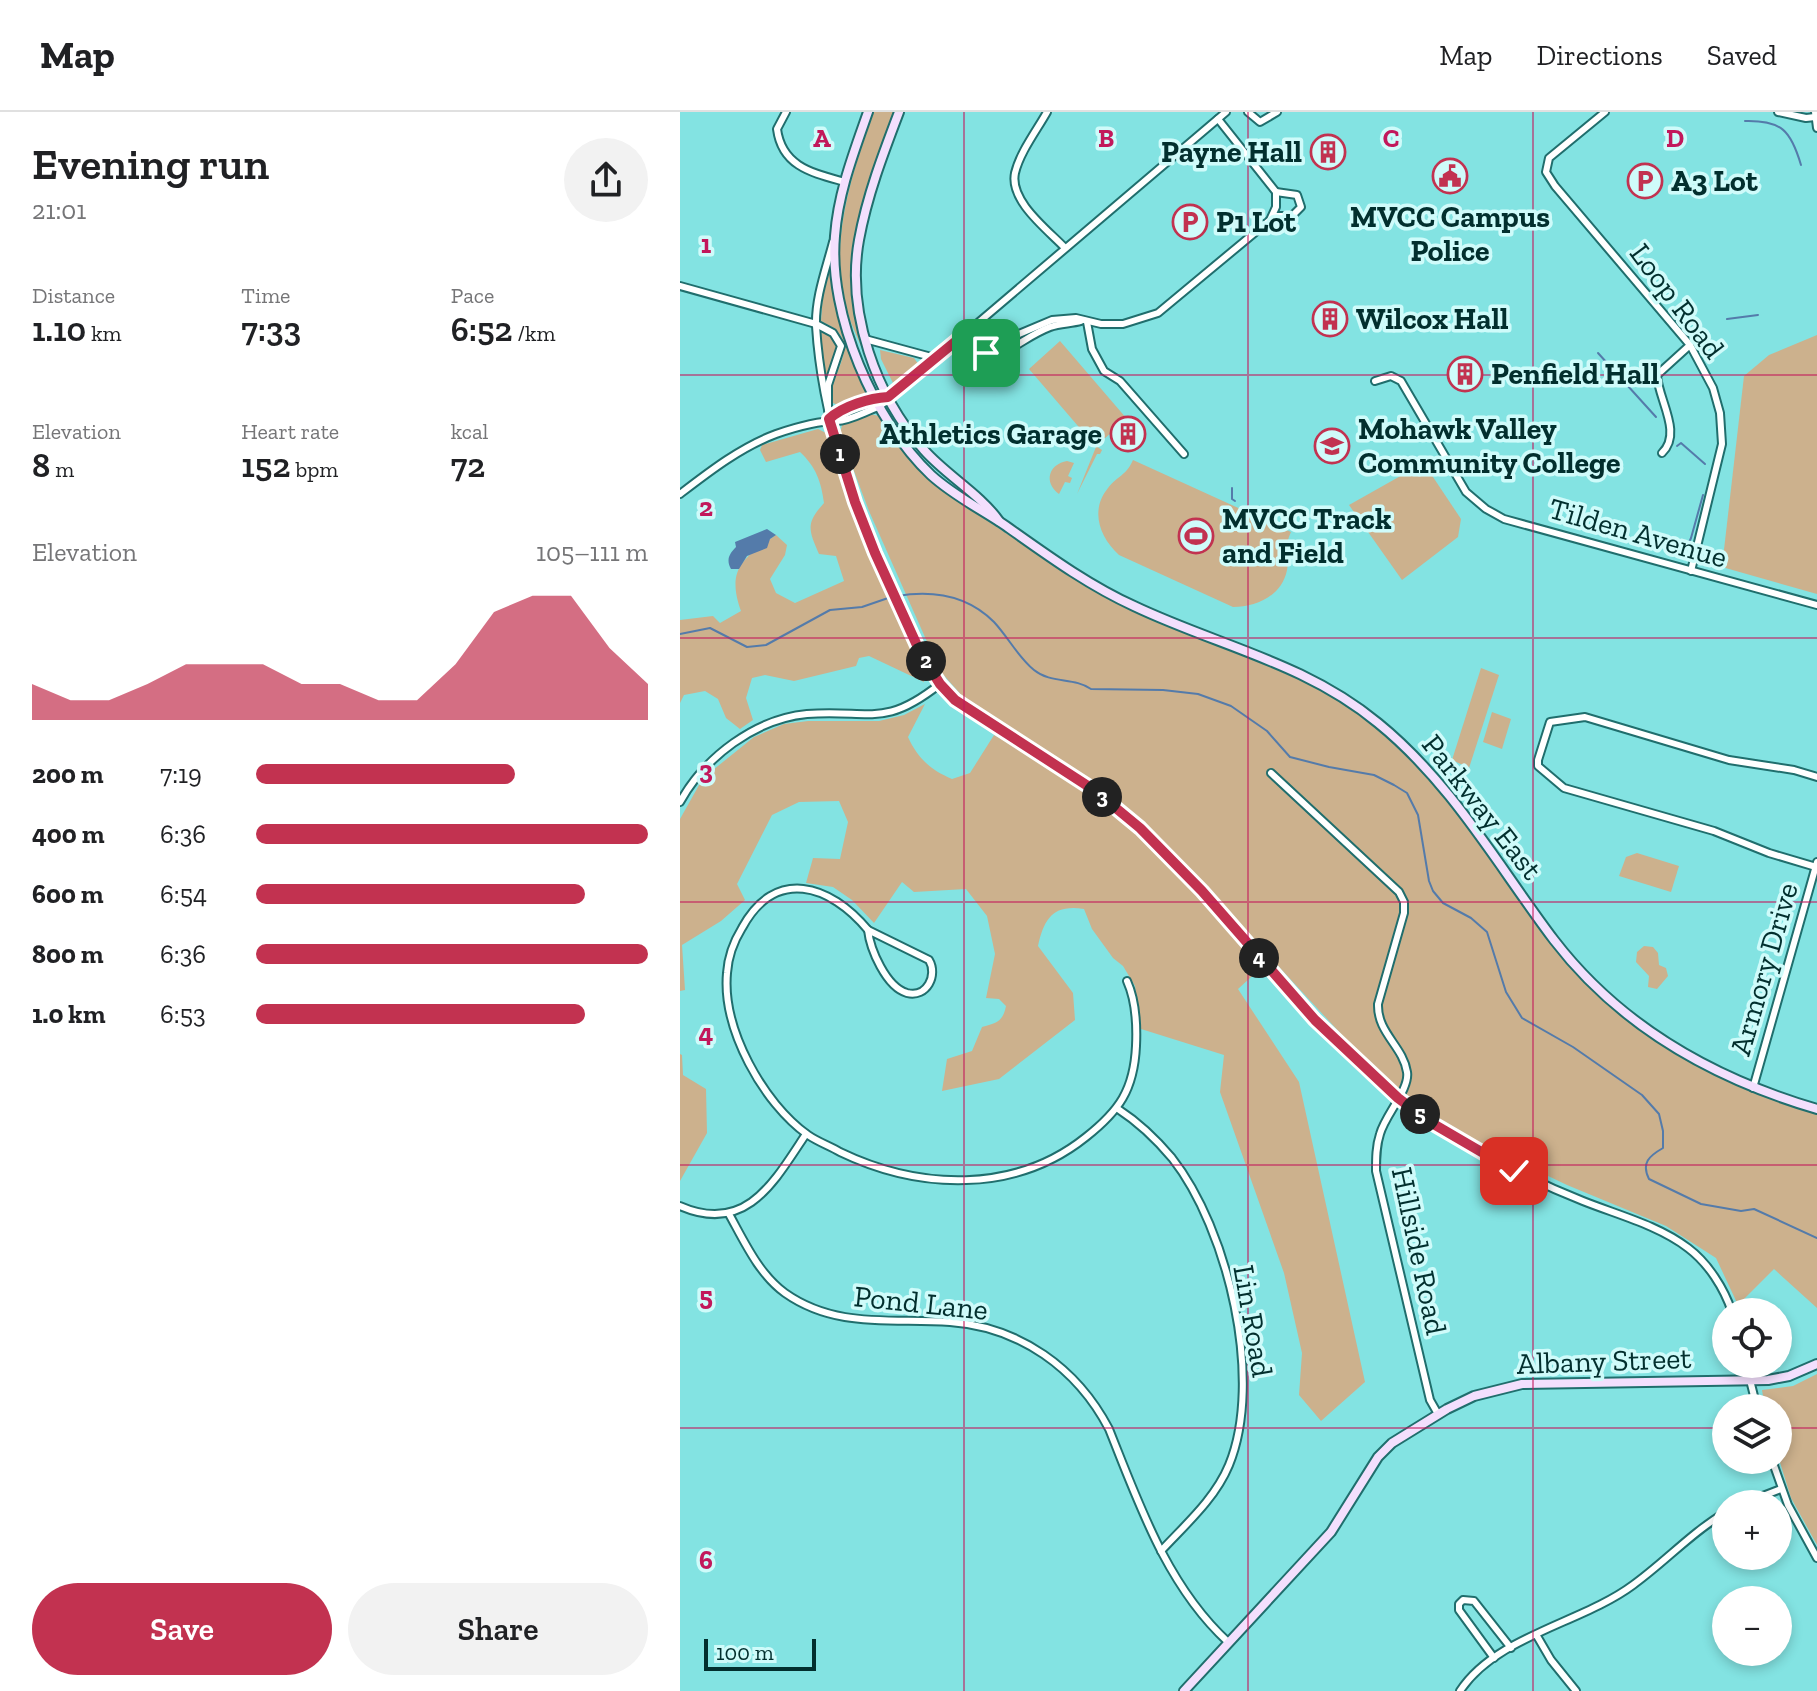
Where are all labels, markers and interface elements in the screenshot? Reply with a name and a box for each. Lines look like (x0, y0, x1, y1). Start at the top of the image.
text: Map (40, 32, 115, 78)
text: Map (1439, 39, 1492, 72)
text: Directions (1536, 39, 1663, 72)
text: Saved (1707, 39, 1777, 72)
text: A (813, 122, 831, 154)
text: B (1098, 122, 1114, 154)
text: C (1383, 122, 1399, 154)
text: D (1666, 122, 1684, 154)
building icon: Payne Hall (1309, 133, 1347, 171)
place label: Payne Hall (1161, 134, 1302, 170)
text: Evening run (32, 137, 269, 190)
button: share (564, 138, 648, 222)
public building icon: MVCC Campus Police (1431, 157, 1469, 195)
parking icon: A3 Lot (1626, 162, 1664, 200)
place label: A3 Lot (1671, 163, 1759, 199)
text: 21:01 (32, 194, 86, 226)
place label: MVCC Campus Police (1350, 199, 1550, 269)
parking icon: P1 Lot (1171, 203, 1209, 241)
place label: P1 Lot (1216, 204, 1297, 240)
text: 1 (701, 228, 712, 260)
street label: Loop Road (1622, 236, 1732, 366)
text: Distance (32, 282, 115, 309)
text: Time (241, 282, 290, 309)
text: Pace (451, 282, 494, 309)
building icon: Wilcox Hall (1311, 300, 1349, 338)
place label: Wilcox Hall (1356, 301, 1509, 337)
text: 1.10 (32, 309, 86, 350)
text: 7:33 (241, 309, 301, 350)
text: 6:52 (451, 309, 513, 350)
pin (952, 319, 1020, 387)
text: km (86, 320, 122, 347)
text: /km (513, 320, 555, 347)
icon: arrive (964, 331, 1008, 375)
building icon: Penfield Hall (1446, 355, 1484, 393)
place label: Penfield Hall (1491, 356, 1660, 392)
place label: Mohawk Valley Community College (1358, 411, 1621, 481)
building icon: Athletics Garage (1109, 415, 1147, 453)
place label: Athletics Garage (879, 416, 1102, 452)
text: Elevation (32, 418, 121, 445)
text: Heart rate (241, 418, 339, 445)
text: kcal (451, 418, 488, 445)
school or university icon: Mohawk Valley Community College (1313, 427, 1351, 465)
pin: 1 (820, 434, 860, 474)
text: 1 (836, 440, 844, 467)
text: 8 (32, 445, 50, 486)
text: 152 (241, 445, 290, 486)
text: 72 (451, 445, 485, 486)
text: m (50, 456, 74, 483)
text: bpm (290, 456, 338, 483)
street label: Tilden Avenue (1545, 490, 1731, 576)
text: 2 (699, 491, 713, 523)
place label: MVCC Track and Field (1222, 501, 1392, 571)
sports icon: MVCC Track and Field (1177, 517, 1215, 555)
text: Elevation (32, 536, 137, 568)
text: 105–111 m (536, 536, 648, 568)
pin: 2 (906, 641, 946, 681)
text: 2 (920, 647, 932, 674)
street label: Parkway East (1414, 727, 1550, 887)
text: 3 (699, 754, 713, 786)
text: 200 m (32, 758, 104, 790)
text: 7:19 (160, 758, 202, 790)
pin: 3 (1082, 777, 1122, 817)
text: 3 (1096, 783, 1108, 810)
text: 400 m (32, 818, 104, 850)
text: 6:36 (160, 818, 206, 850)
text: 600 m (32, 878, 104, 910)
text: 6:54 (160, 878, 207, 910)
street label: Armory Drive (1722, 879, 1806, 1059)
text: 800 m (32, 938, 104, 970)
text: 6:36 (160, 938, 206, 970)
pin: 4 (1239, 938, 1279, 978)
text: 4 (1253, 944, 1265, 971)
text: 1.0 km (32, 998, 105, 1030)
text: 6:53 (160, 998, 206, 1030)
text: 4 (699, 1017, 714, 1049)
pin: 5 (1400, 1094, 1440, 1134)
text: 5 (1414, 1100, 1426, 1127)
pin (1480, 1137, 1548, 1205)
icon: check (1492, 1149, 1536, 1193)
street label: Hillside Road (1384, 1164, 1454, 1339)
street label: Lin Road (1225, 1262, 1281, 1380)
street label: Pond Lane (852, 1278, 990, 1328)
text: 5 (699, 1280, 713, 1312)
map controls (1712, 1298, 1792, 1666)
button: locate (1712, 1298, 1792, 1378)
street label: Albany Street (1516, 1340, 1692, 1382)
button: layers (1712, 1394, 1792, 1474)
button: + (1712, 1490, 1792, 1570)
text: 6 (699, 1544, 713, 1576)
button: Save (32, 1583, 332, 1675)
button: Share (348, 1583, 648, 1675)
button: − (1712, 1586, 1792, 1666)
scale bar (704, 1635, 816, 1671)
text: 100 m (716, 1639, 774, 1666)

